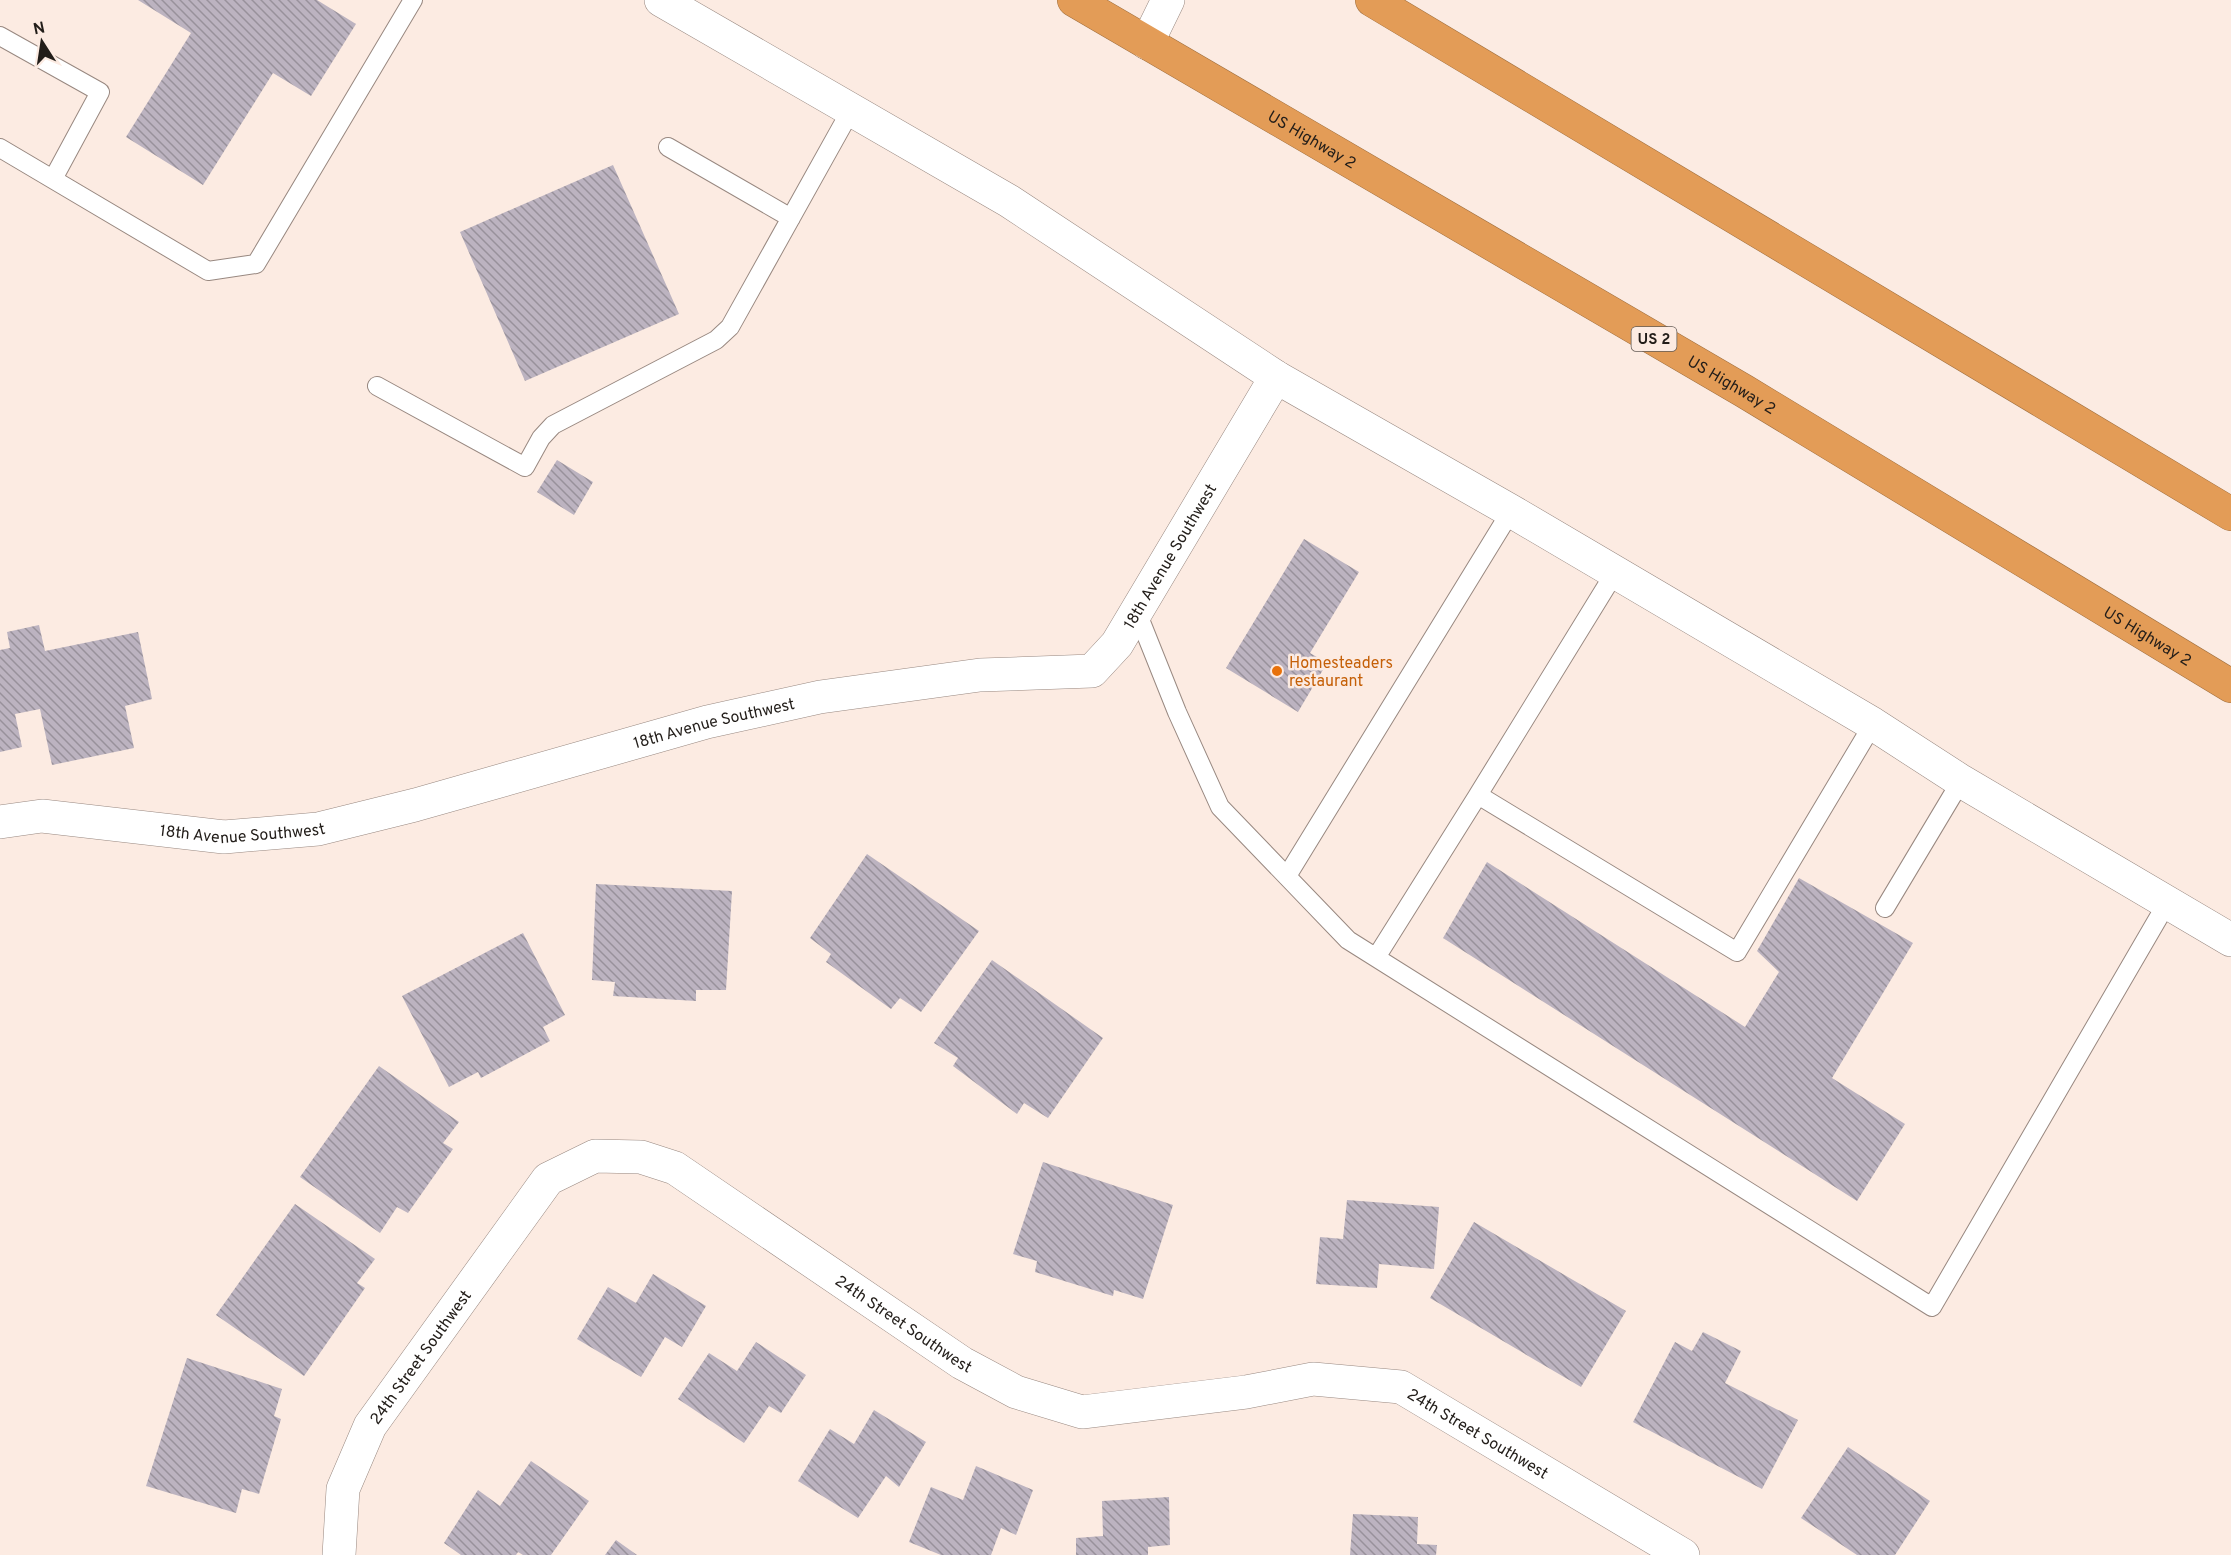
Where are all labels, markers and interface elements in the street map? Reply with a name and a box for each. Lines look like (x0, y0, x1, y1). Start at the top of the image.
north arrow (12, 12, 72, 72)
text: N (32, 18, 47, 40)
street label: US Highway 2 (1263, 107, 1359, 174)
road number: US 2 (1632, 327, 1676, 351)
street label: US Highway 2 (1683, 352, 1779, 420)
street label: 18th Avenue Southwest (1120, 481, 1222, 633)
street label: US Highway 2 (2099, 603, 2195, 672)
place label: Homesteaders restaurant (1289, 654, 1393, 692)
marker: Homesteaders restaurant (1270, 664, 1284, 678)
street label: 18th Avenue Southwest (631, 695, 797, 754)
street label: 18th Avenue Southwest (159, 820, 328, 849)
street label: 24th Street Southwest (831, 1272, 975, 1378)
street label: 24th Street Southwest (366, 1287, 477, 1429)
street label: 24th Street Southwest (1403, 1385, 1551, 1484)

